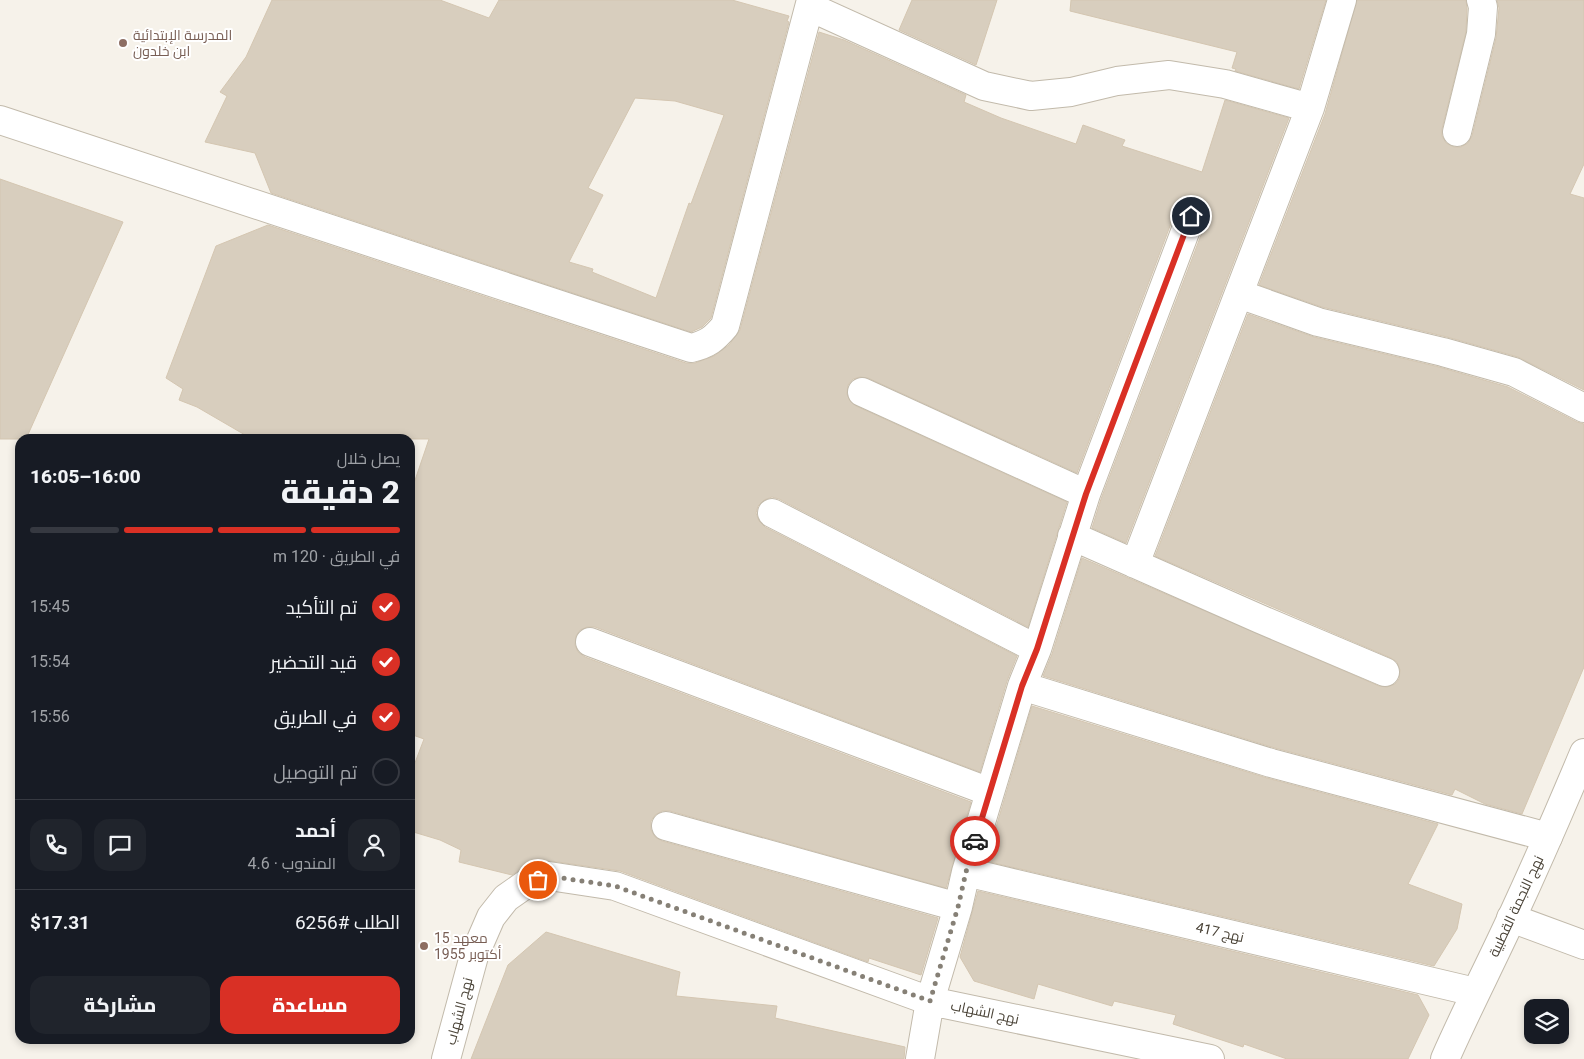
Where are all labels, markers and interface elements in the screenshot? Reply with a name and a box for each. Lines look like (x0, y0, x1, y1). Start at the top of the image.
place label: المدرسة الإبتدائية ابن خلدون (133, 27, 232, 59)
marker: المدرسة الإبتدائية ابن خلدون (117, 37, 129, 49)
pin (1170, 195, 1212, 237)
icon: home (1177, 202, 1205, 230)
text: يصل خلال (337, 449, 400, 468)
text: 16:00–16:05 (30, 465, 141, 488)
text: 2 دقيقة (281, 473, 400, 511)
text: في الطريق · 120 m (273, 547, 400, 566)
icon: check (372, 593, 400, 621)
text: تم التأكيد (286, 596, 357, 619)
text: 15:45 (30, 597, 70, 616)
icon: check (372, 648, 400, 676)
text: قيد التحضير (270, 651, 357, 674)
text: 15:54 (30, 652, 70, 671)
icon: check (372, 703, 400, 731)
text: في الطريق (274, 706, 357, 729)
text: 15:56 (30, 707, 70, 726)
text: تم التوصيل (273, 761, 357, 784)
courier (950, 816, 1000, 866)
button: phone (30, 819, 82, 871)
button: chat (94, 819, 146, 871)
text: أحمد (295, 819, 336, 842)
button: person (348, 819, 400, 871)
icon: car (961, 827, 989, 855)
street label: نهج النجمة القطبية (1486, 853, 1547, 960)
text: المندوب · 4.6 (248, 854, 336, 873)
pin (517, 859, 559, 901)
icon: bag (524, 866, 552, 894)
text: $17.31 (30, 911, 90, 934)
text: الطلب #6256 (295, 911, 400, 934)
street label: نهج 417 (1194, 919, 1246, 946)
place label: معهد 15 أكتوبر 1955 (434, 930, 502, 962)
marker: معهد 15 أكتوبر 1955 (418, 940, 430, 952)
street label: نهج الشهاب (442, 975, 477, 1047)
button: مشاركة (30, 976, 210, 1034)
button: مساعدة (220, 976, 400, 1034)
street label: نهج الشهاب (949, 997, 1021, 1028)
map controls (1524, 999, 1569, 1044)
button: layers (1524, 999, 1569, 1044)

